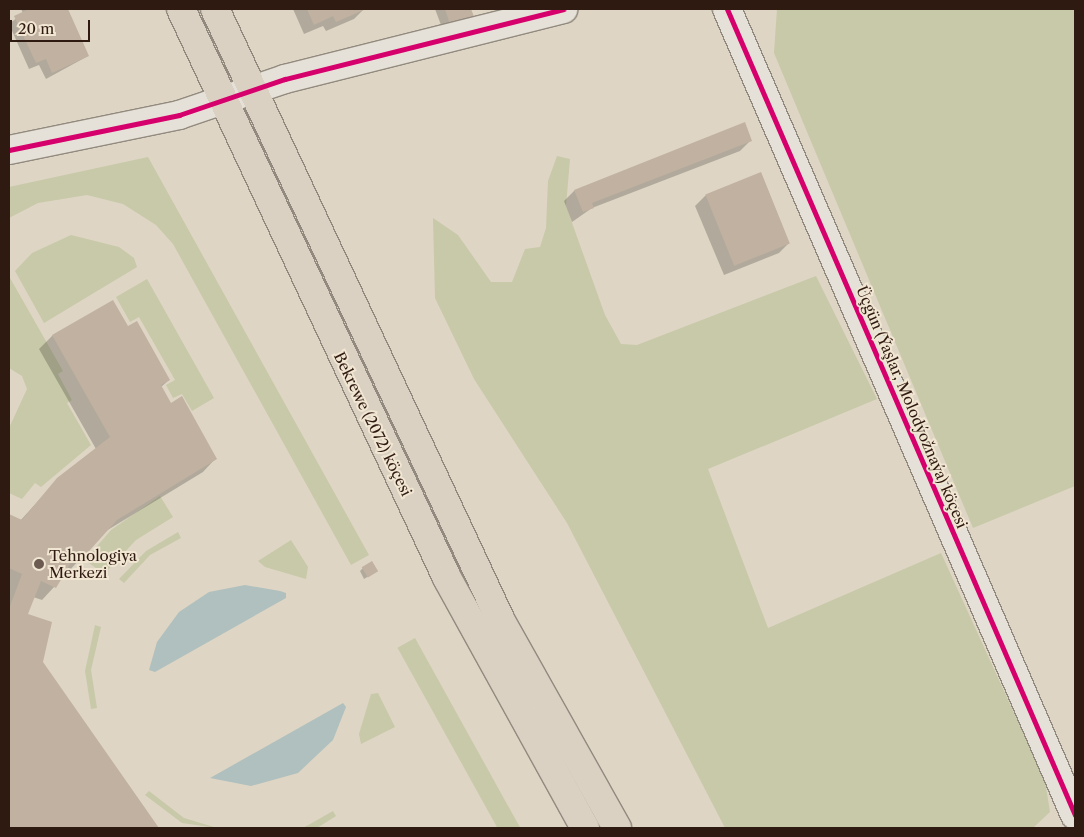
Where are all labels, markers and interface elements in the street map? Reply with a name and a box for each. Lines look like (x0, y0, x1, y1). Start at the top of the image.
scale bar (12, 10, 92, 42)
text: 20 m (18, 19, 54, 38)
street label: Üçgün (Ýaşlar, Molodýožnaýa) köçesi (853, 283, 971, 531)
street label: Bekrewe (2072) köçesi (330, 349, 416, 499)
place label: Tehnologiya Merkezi (49, 546, 137, 581)
marker: Tehnologiya Merkezi (33, 558, 45, 570)

